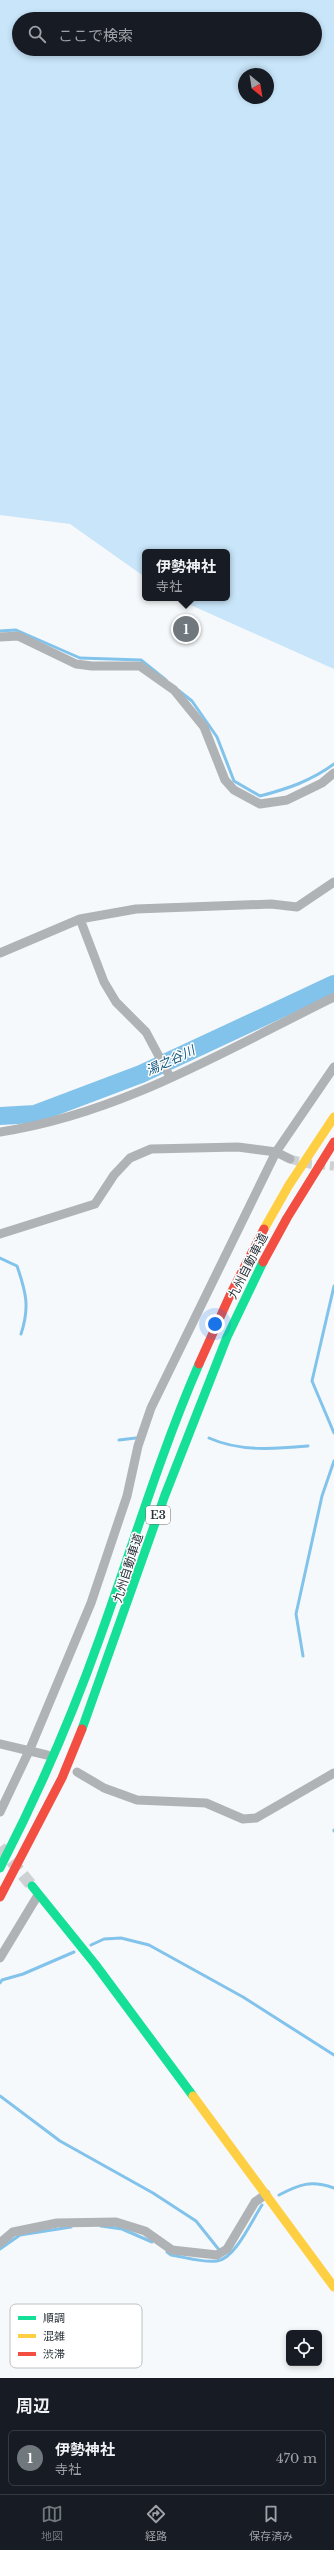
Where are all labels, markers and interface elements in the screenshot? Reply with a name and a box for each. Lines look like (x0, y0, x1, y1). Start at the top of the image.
search box (12, 12, 322, 56)
icon: search (26, 23, 48, 45)
text: ここで検索 (58, 26, 133, 45)
north arrow (238, 68, 274, 104)
popup (142, 549, 230, 601)
text: 伊勢神社 (156, 557, 216, 576)
text: 寺社 (156, 578, 182, 595)
pin: 1 (173, 614, 199, 644)
water label: 湯之谷川 (143, 1041, 199, 1079)
street label: 九州自動車道 (225, 1230, 271, 1301)
your location (205, 1314, 225, 1334)
road number: E3 (146, 1506, 170, 1524)
street label: 九州自動車道 (109, 1531, 146, 1604)
legend (10, 2304, 142, 2368)
text: 順調 (43, 2311, 65, 2325)
text: 混雑 (43, 2329, 65, 2343)
map controls (286, 2330, 322, 2366)
button: locate (286, 2330, 322, 2366)
text: 渋滞 (43, 2347, 65, 2361)
text: 周辺 (16, 2396, 50, 2417)
text: 伊勢神社 (55, 2440, 115, 2459)
text: 1 (27, 2450, 33, 2467)
text: 470 m (276, 2450, 317, 2467)
text: 寺社 (55, 2461, 81, 2478)
tab: 地図 (41, 2503, 63, 2543)
tab: 経路 (145, 2503, 167, 2543)
tab: 保存済み (249, 2503, 293, 2543)

